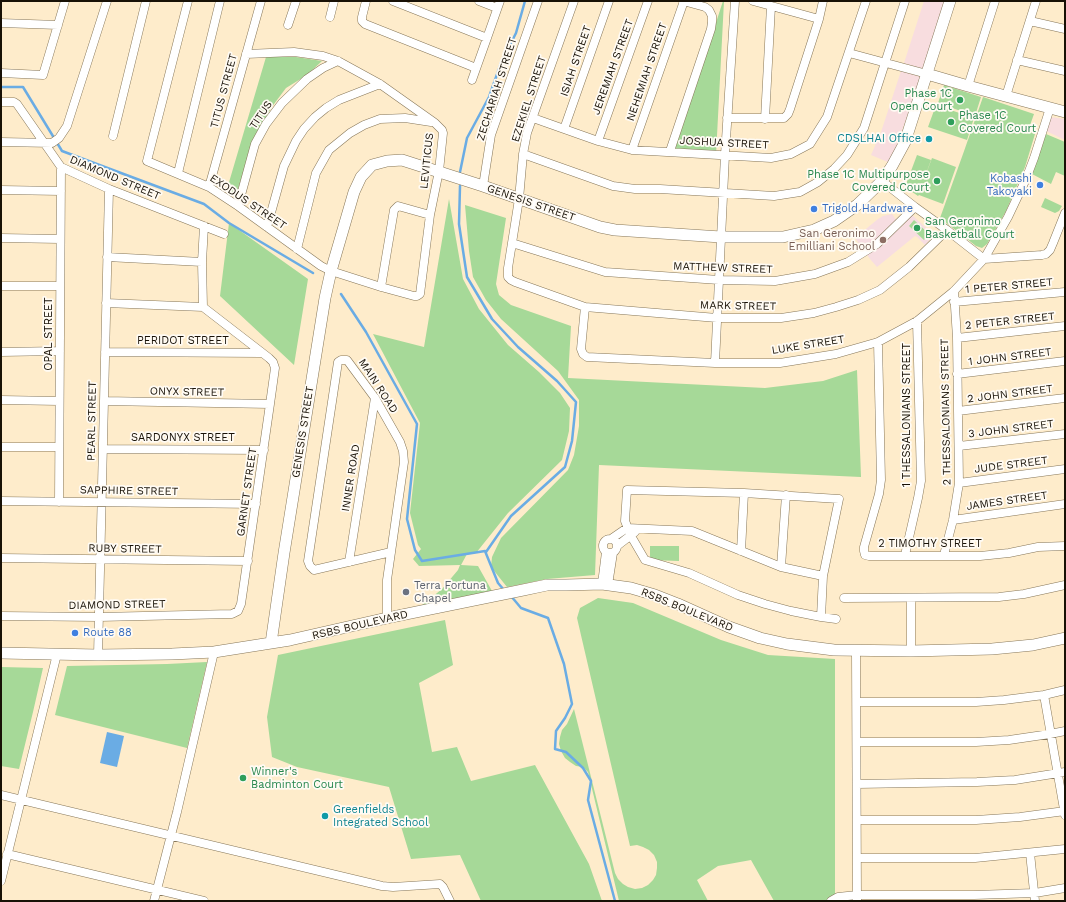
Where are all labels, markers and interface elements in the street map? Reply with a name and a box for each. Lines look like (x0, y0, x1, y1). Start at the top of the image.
street label: JEREMIAH STREET (590, 17, 636, 117)
street label: NEHEMIAH STREET (624, 21, 670, 123)
street label: ISIAH STREET (558, 24, 594, 98)
street label: ZECHARIAH STREET (474, 36, 520, 142)
street label: TITUS STREET (208, 52, 240, 130)
street label: EZEKIEL STREET (509, 54, 549, 144)
place label: Phase 1C Open Court (890, 87, 952, 113)
marker: Phase 1C Open Court (955, 95, 965, 105)
street label: TITUS (247, 98, 275, 132)
place label: Phase 1C Covered Court (959, 109, 1036, 135)
marker: Phase 1C Covered Court (946, 117, 956, 127)
street label: LEVITICUS (417, 132, 437, 190)
place label: CDSLHAI Office (837, 132, 921, 146)
street label: JOSHUA STREET (679, 134, 769, 152)
marker: CDSLHAI Office (924, 134, 934, 144)
street label: DIAMOND STREET (68, 153, 162, 203)
place label: Phase 1C Multipurpose Covered Court (807, 168, 929, 194)
street label: EXODUS STREET (207, 172, 289, 232)
place label: Kobashi Takoyaki (987, 172, 1032, 198)
marker: Phase 1C Multipurpose Covered Court (932, 176, 942, 186)
marker: Kobashi Takoyaki (1035, 180, 1045, 190)
street label: GENESIS STREET (485, 182, 577, 224)
place label: Trigold Hardware (822, 202, 913, 216)
marker: Trigold Hardware (809, 204, 819, 214)
place label: San Geronimo Basketball Court (925, 215, 1014, 241)
marker: San Geronimo Basketball Court (912, 223, 922, 233)
place label: San Geronimo Emilliani School (789, 227, 875, 253)
marker: San Geronimo Emilliani School (878, 235, 888, 245)
street label: MATTHEW STREET (673, 260, 773, 276)
street label: 1 PETER STREET (965, 276, 1053, 296)
street label: OPAL STREET (42, 297, 56, 371)
street label: MARK STREET (700, 299, 776, 313)
street label: 2 PETER STREET (965, 310, 1055, 332)
street label: LUKE STREET (771, 333, 845, 357)
street label: PERIDOT STREET (137, 334, 229, 348)
street label: 2 THESSALONIANS STREET (938, 339, 954, 485)
street label: 1 THESSALONIANS STREET (900, 343, 914, 487)
street label: 1 JOHN STREET (968, 345, 1052, 369)
street label: MAIN ROAD (356, 356, 400, 416)
street label: PEARL STREET (85, 381, 99, 461)
street label: 2 JOHN STREET (967, 382, 1053, 406)
street label: ONYX STREET (150, 385, 224, 399)
street label: GENESIS STREET (289, 385, 317, 479)
street label: 3 JOHN STREET (968, 417, 1054, 441)
street label: SARDONYX STREET (131, 431, 235, 445)
street label: INNER ROAD (339, 443, 363, 513)
street label: GARNET STREET (234, 447, 260, 537)
street label: JUDE STREET (973, 454, 1049, 476)
street label: SAPPHIRE STREET (80, 484, 178, 498)
street label: JAMES STREET (966, 489, 1048, 513)
street label: 2 TIMOTHY STREET (878, 537, 982, 551)
street label: RUBY STREET (88, 542, 162, 556)
place label: Terra Fortuna Chapel (414, 579, 486, 605)
street label: RSBS BOULEVARD (639, 586, 735, 634)
marker: Terra Fortuna Chapel (401, 587, 411, 597)
street label: DIAMOND STREET (68, 598, 166, 612)
street label: RSBS BOULEVARD (311, 608, 409, 642)
place label: Route 88 (83, 626, 132, 640)
marker: Route 88 (70, 628, 80, 638)
place label: Winner's Badminton Court (251, 765, 343, 791)
marker: Winner's Badminton Court (238, 773, 248, 783)
place label: Greenfields Integrated School (333, 803, 428, 829)
marker: Greenfields Integrated School (320, 811, 330, 821)

